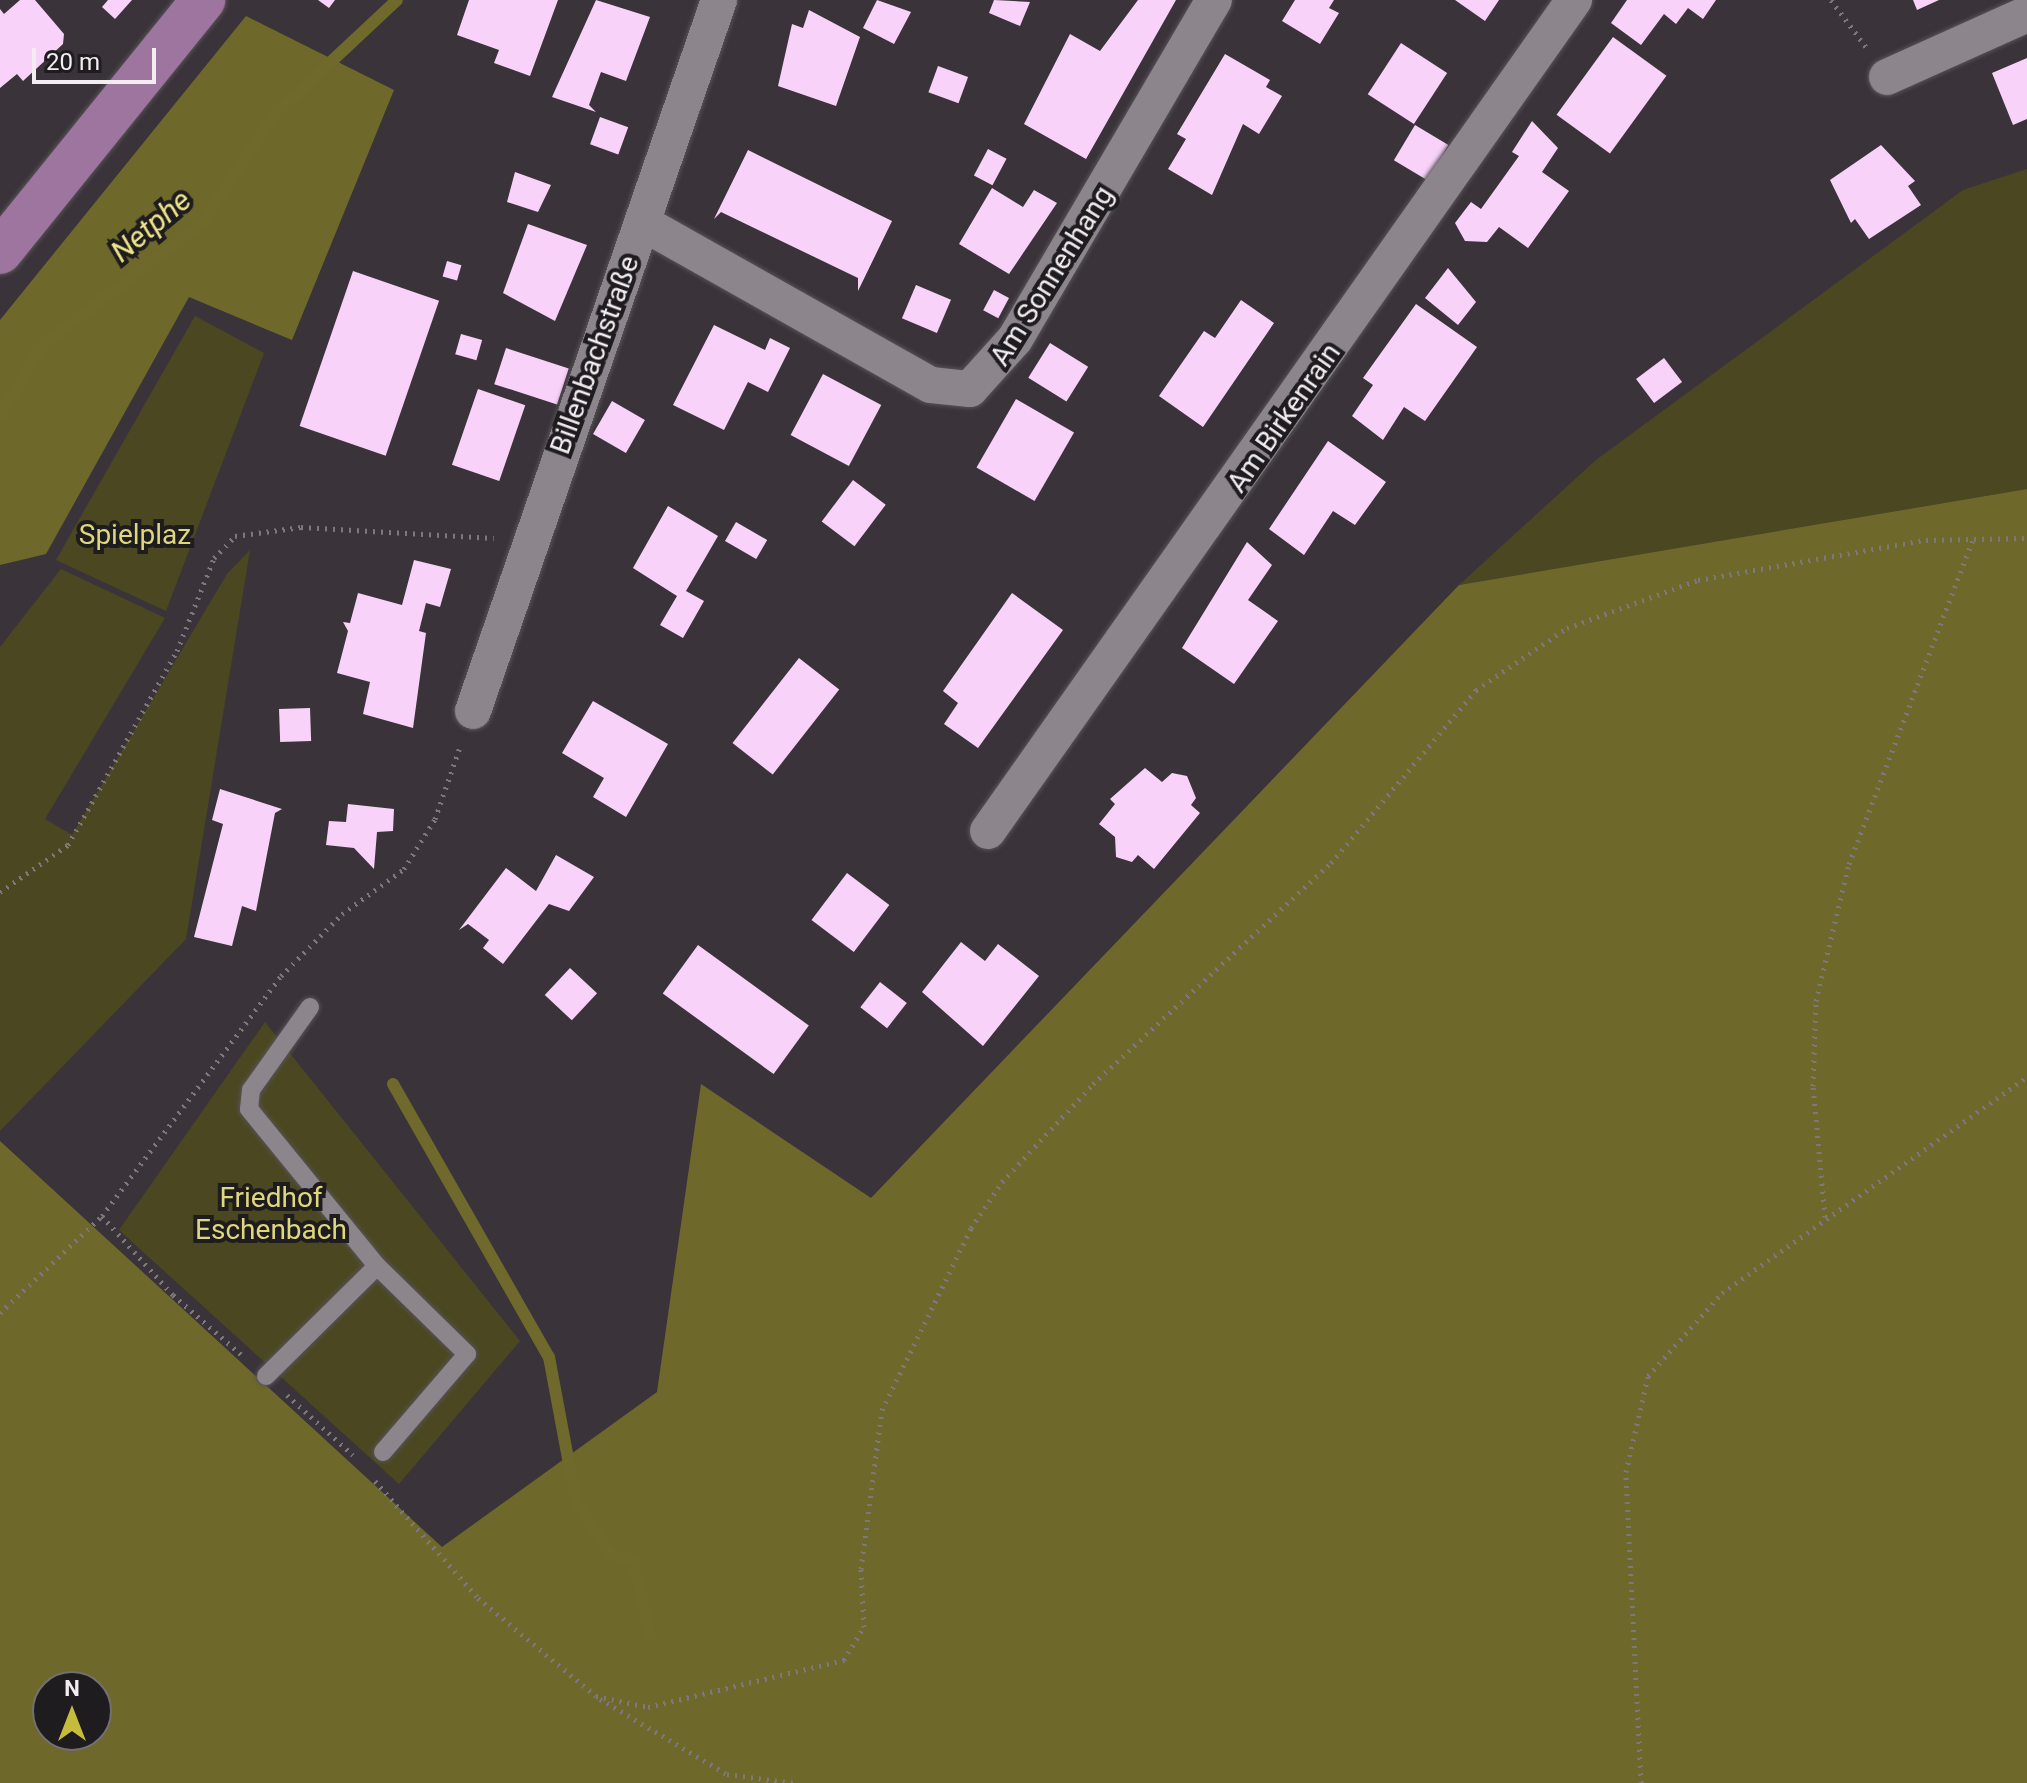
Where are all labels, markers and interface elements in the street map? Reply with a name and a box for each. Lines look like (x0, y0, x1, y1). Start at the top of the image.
scale bar (36, 32, 160, 82)
text: 20 m (46, 48, 100, 76)
street label: Am Sonnenhang (983, 180, 1121, 372)
water label: Netphe (104, 182, 198, 270)
street label: Billenbachstraße (544, 251, 646, 459)
street label: Am Birkenrain (1220, 337, 1348, 499)
park label: Spielplaz (79, 518, 191, 552)
park label: Friedhof Eschenbach (195, 1181, 347, 1247)
north arrow (32, 1671, 112, 1751)
text: N (64, 1676, 80, 1701)

